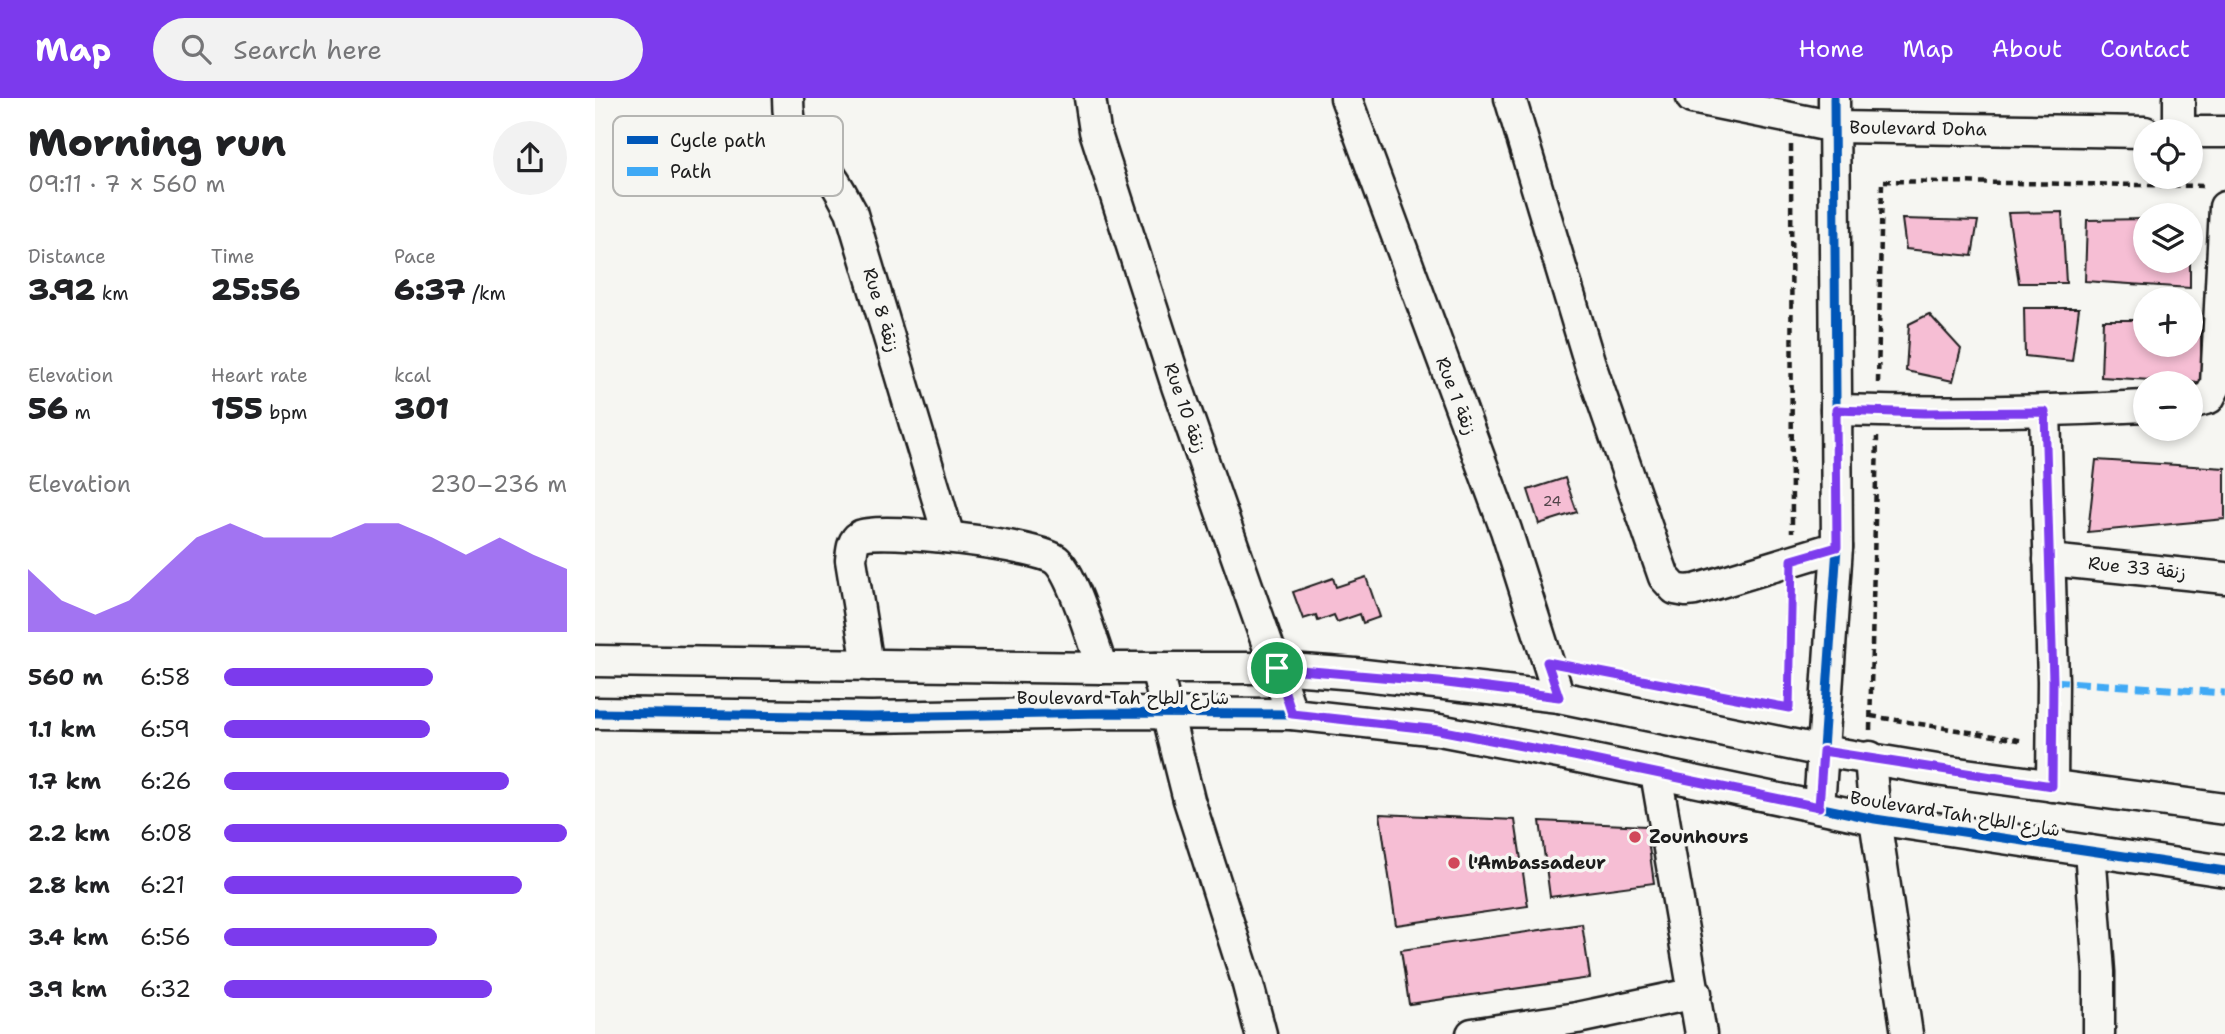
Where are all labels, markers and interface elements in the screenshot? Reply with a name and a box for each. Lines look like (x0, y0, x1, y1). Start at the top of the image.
search box (153, 18, 643, 81)
text: Map (35, 27, 111, 72)
icon: search (177, 30, 215, 68)
text: Search here (233, 32, 382, 67)
text: Home (1798, 33, 1864, 65)
text: Map (1902, 33, 1954, 65)
text: About (1992, 33, 2062, 65)
text: Contact (2100, 33, 2190, 65)
street label: Boulevard Doha (1849, 115, 1987, 141)
legend (613, 116, 843, 196)
text: Morning run (28, 117, 286, 168)
map controls (2133, 119, 2203, 441)
button: locate (2133, 119, 2203, 189)
button: share (493, 121, 567, 195)
text: Cycle path (670, 128, 766, 153)
text: Path (670, 159, 712, 184)
text: 09:11 · 7 × 560 m (28, 169, 225, 199)
button: layers (2133, 203, 2203, 273)
text: Distance (28, 244, 106, 269)
text: Time (211, 244, 255, 269)
text: Pace (394, 244, 436, 269)
street label: Rue 8 زنقة (857, 265, 905, 355)
text: 3.92 (28, 269, 95, 310)
text: 25:56 (211, 269, 300, 310)
text: 6:37 (394, 269, 465, 310)
text: km (95, 281, 129, 306)
text: /km (465, 281, 506, 306)
button: + (2133, 287, 2203, 357)
street label: Rue 1 زنقة (1430, 354, 1482, 438)
street label: Rue 10 زنقة (1158, 360, 1212, 456)
text: Elevation (28, 363, 113, 388)
text: Heart rate (211, 363, 308, 388)
text: kcal (394, 363, 431, 388)
button: − (2133, 371, 2203, 441)
text: 56 (28, 388, 68, 429)
text: 155 (211, 388, 263, 429)
text: 301 (394, 388, 449, 429)
text: m (68, 400, 91, 425)
text: bpm (263, 400, 307, 425)
text: Elevation (28, 469, 131, 499)
text: 230–236 m (430, 469, 567, 499)
house number: 24 (1543, 492, 1562, 510)
street label: Rue 33 زنقة (2087, 551, 2187, 585)
pin (1247, 638, 1307, 698)
icon: arrive (1258, 649, 1296, 687)
text: 560 m (28, 662, 103, 692)
text: 6:58 (140, 662, 191, 692)
street label: Boulevard Tah شارع الطاح (1017, 686, 1229, 710)
text: 1.1 km (28, 714, 96, 744)
text: 6:59 (140, 714, 190, 744)
text: 1.7 km (28, 766, 101, 796)
text: 6:26 (140, 766, 192, 796)
street label: Boulevard Tah شارع الطاح (1848, 786, 2062, 842)
text: 2.2 km (28, 818, 110, 848)
text: 6:08 (140, 818, 193, 848)
place label: Zounhours (1649, 825, 1748, 849)
marker: Zounhours (1627, 829, 1643, 845)
place label: l'Ambassadeur (1468, 851, 1606, 875)
marker: l'Ambassadeur (1446, 855, 1462, 871)
text: 2.8 km (28, 870, 110, 900)
text: 6:21 (140, 870, 185, 900)
text: 3.4 km (28, 922, 108, 952)
text: 6:56 (140, 922, 191, 952)
text: 3.9 km (28, 974, 107, 1004)
text: 6:32 (140, 974, 191, 1004)

